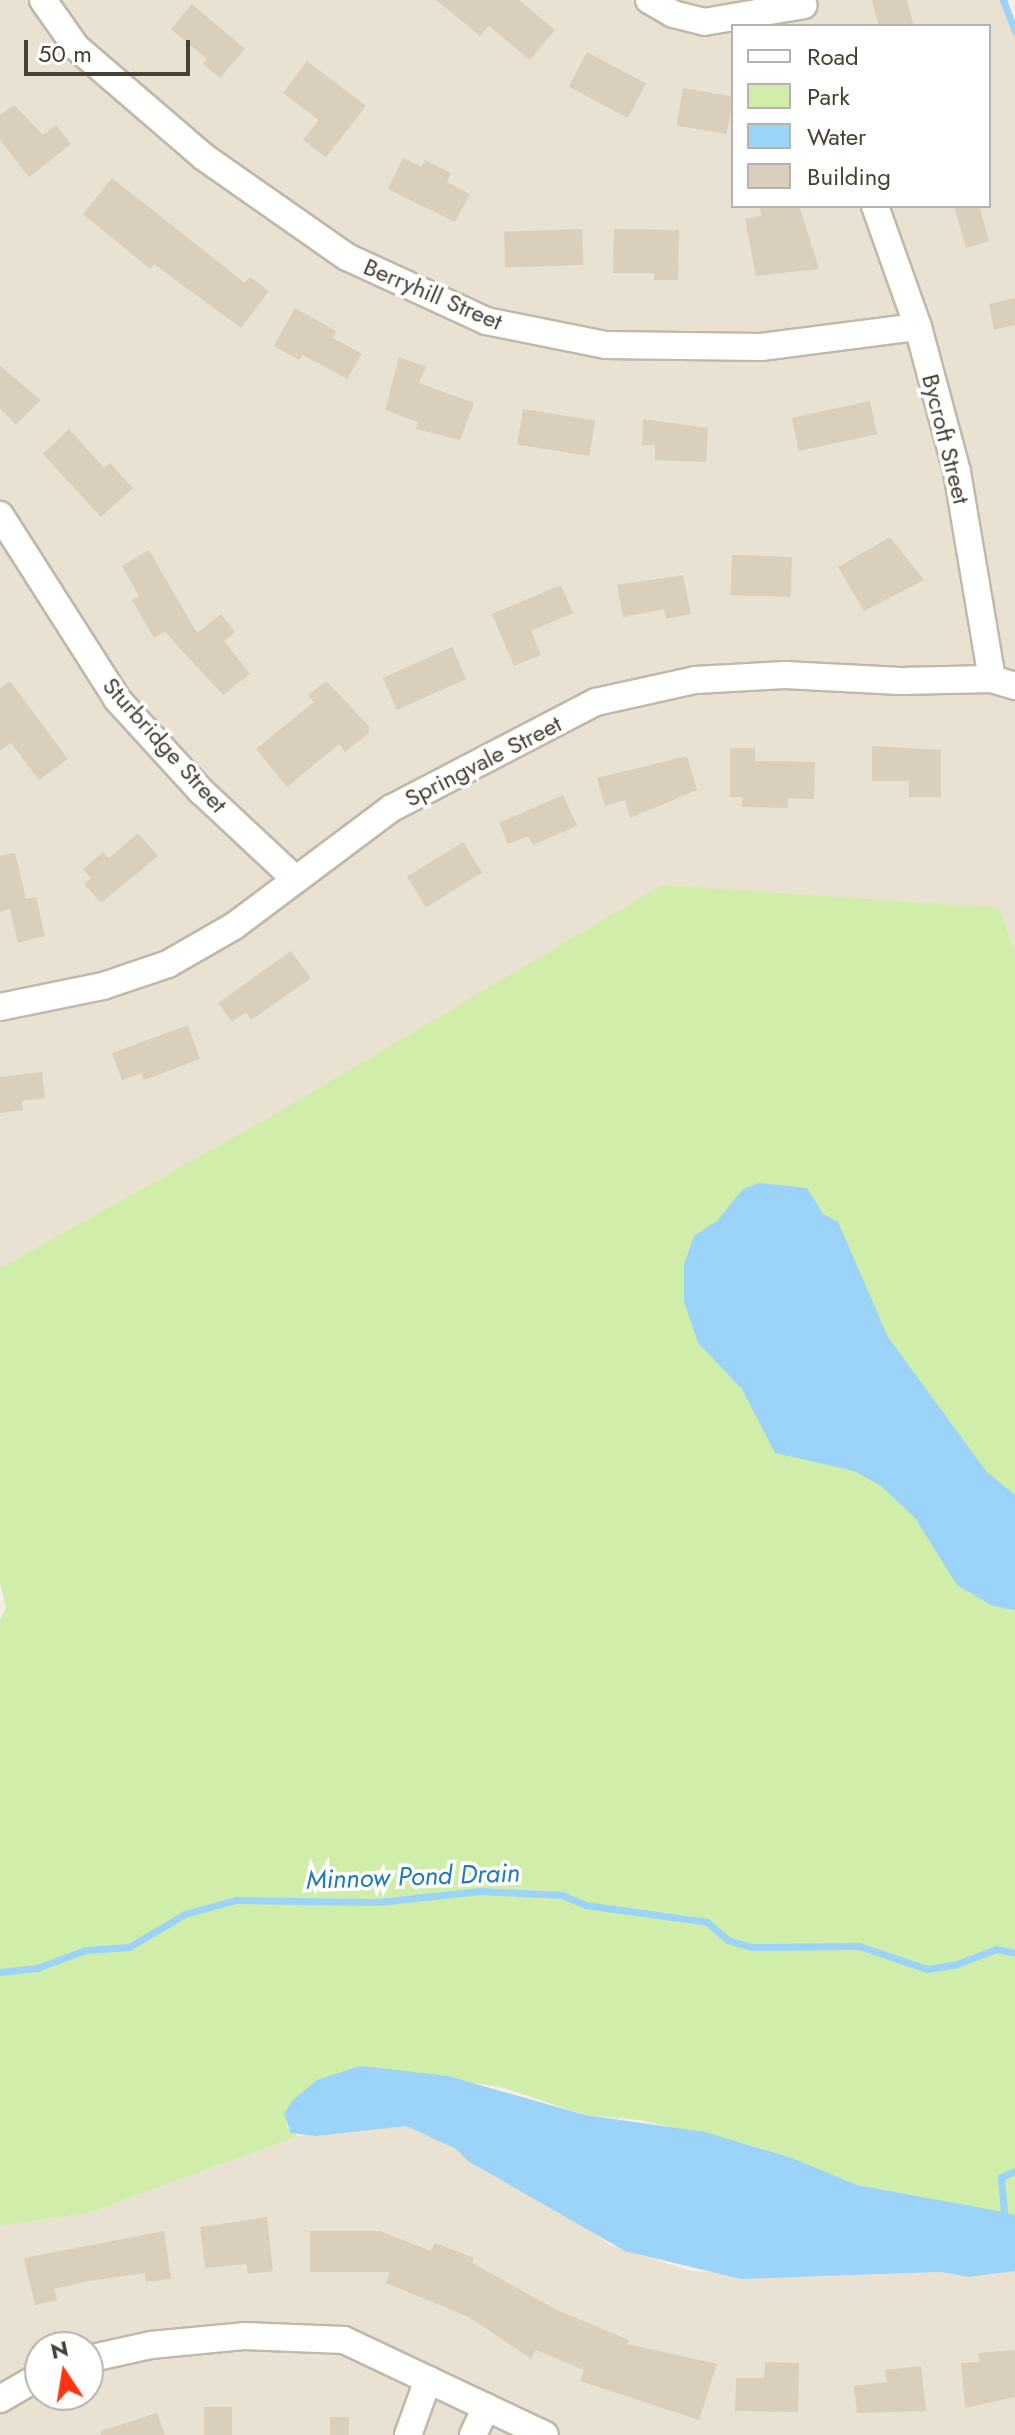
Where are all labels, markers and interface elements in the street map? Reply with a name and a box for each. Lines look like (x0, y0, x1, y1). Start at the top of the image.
scale bar (28, 24, 194, 74)
legend (731, 24, 991, 208)
text: 50 m (38, 36, 92, 71)
text: Road (807, 39, 859, 74)
text: Park (807, 79, 850, 114)
text: Water (807, 119, 866, 154)
text: Building (807, 159, 891, 194)
street label: Berryhill Street (359, 252, 507, 336)
street label: Bycroft Street (916, 371, 976, 507)
street label: Sturbridge Street (97, 671, 233, 819)
street label: Springvale Street (400, 709, 566, 813)
water label: Minnow Pond Drain (305, 1858, 521, 1896)
north arrow (24, 2331, 104, 2411)
text: N (48, 2332, 71, 2367)

